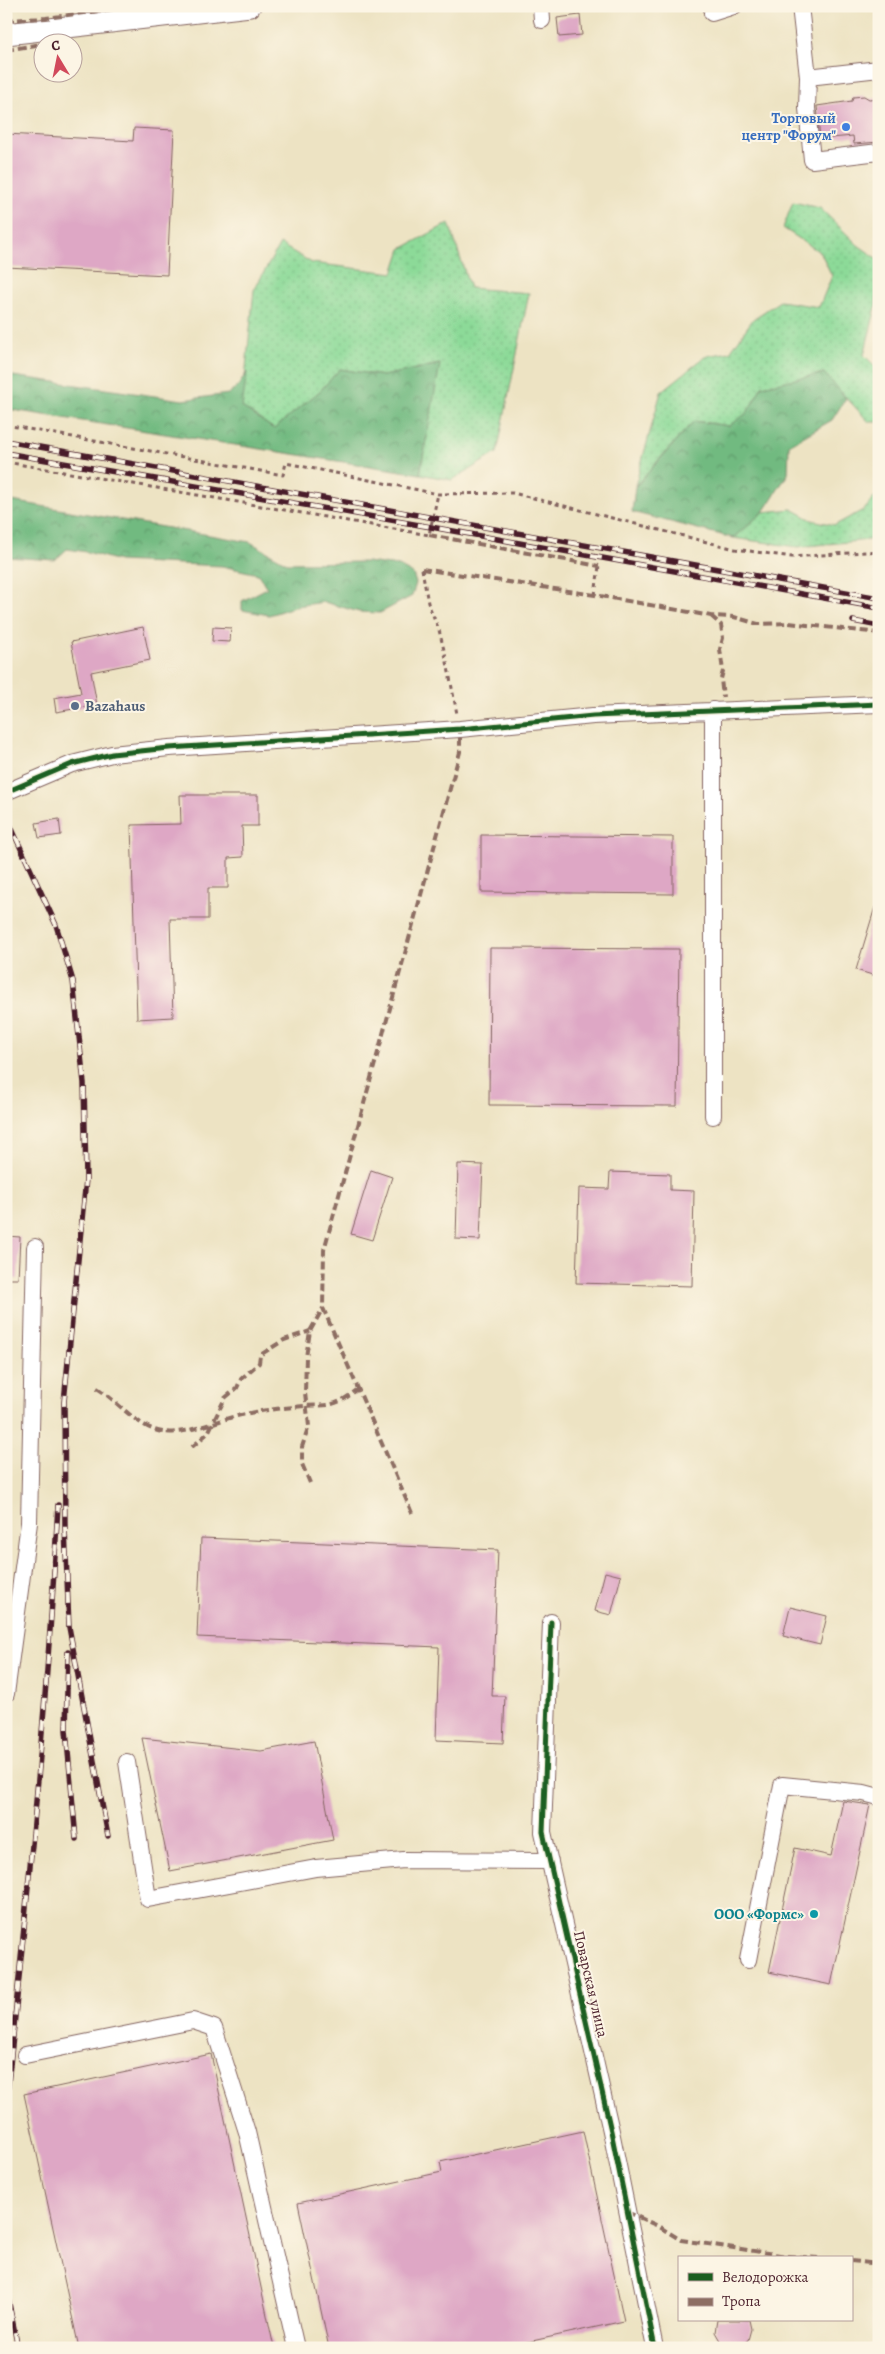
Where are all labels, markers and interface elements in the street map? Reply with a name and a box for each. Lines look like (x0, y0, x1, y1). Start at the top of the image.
north arrow (32, 32, 82, 82)
text: С (50, 36, 62, 56)
place label: Торговый центр "Форум" (742, 108, 836, 145)
marker: Торговый центр "Форум" (840, 121, 852, 133)
place label: Bazahaus (85, 696, 145, 716)
marker: Bazahaus (69, 700, 81, 712)
place label: ООО «Формс» (714, 1904, 804, 1924)
marker: ООО «Формс» (808, 1908, 820, 1920)
street label: Поварская улица (569, 1929, 613, 2040)
legend (678, 2256, 852, 2322)
text: Велодорожка (722, 2267, 809, 2287)
text: Тропа (722, 2291, 761, 2311)

